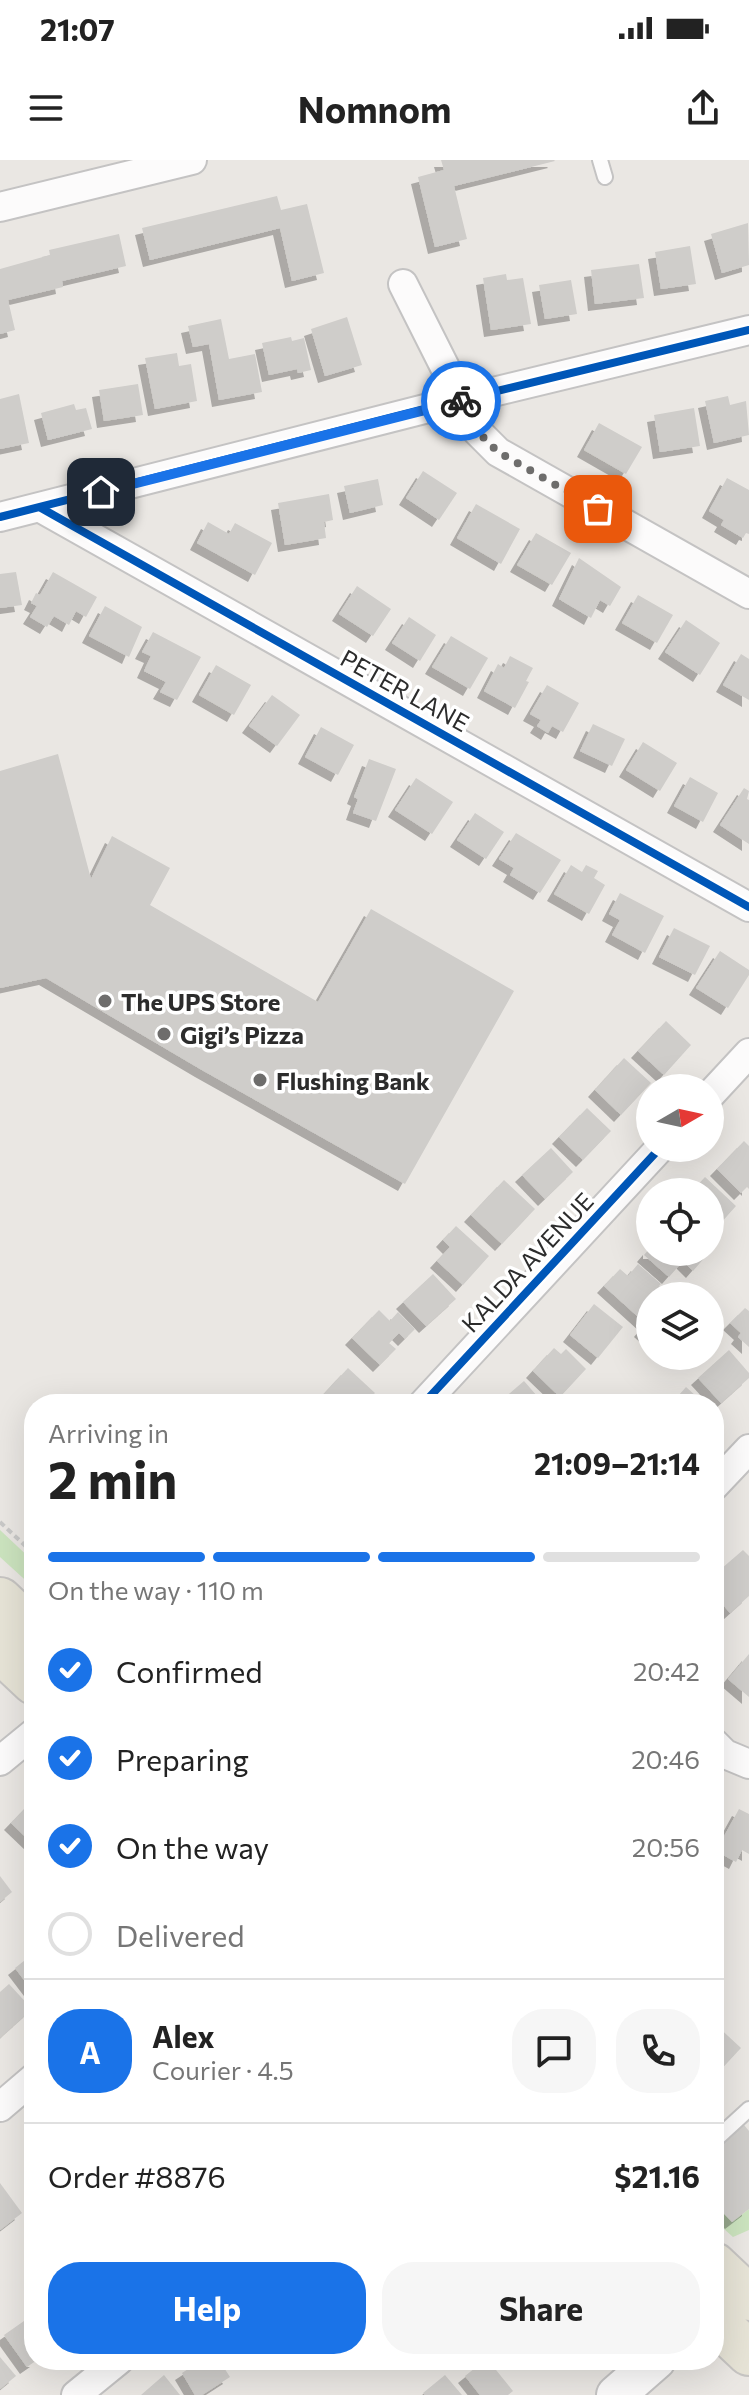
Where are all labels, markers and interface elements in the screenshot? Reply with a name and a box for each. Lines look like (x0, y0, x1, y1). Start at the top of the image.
text: 21:07 (40, 10, 115, 47)
icon: menu (24, 86, 68, 130)
text: Nomnom (298, 86, 451, 130)
icon: share (681, 86, 725, 130)
courier (421, 361, 501, 441)
icon: bike (439, 379, 483, 423)
pin (67, 458, 135, 526)
icon: home (79, 470, 123, 514)
pin (564, 475, 632, 543)
icon: bag (576, 487, 620, 531)
street label: PETER LANE (336, 643, 474, 737)
place label: The UPS Store (121, 987, 280, 1016)
marker: The UPS Store (96, 992, 114, 1010)
place label: Gigi’s Pizza (180, 1020, 304, 1049)
marker: Gigi’s Pizza (155, 1025, 173, 1043)
place label: Flushing Bank (276, 1066, 430, 1095)
marker: Flushing Bank (251, 1071, 269, 1089)
north arrow (636, 1074, 724, 1162)
map controls (636, 1074, 724, 1370)
button: locate (636, 1178, 724, 1266)
street label: KALDA AVENUE (455, 1186, 599, 1338)
button: layers (636, 1282, 724, 1370)
text: Arriving in (48, 1417, 169, 1448)
text: 21:09–21:14 (534, 1444, 700, 1481)
text: 2 min (48, 1446, 177, 1510)
text: On the way · 110 m (48, 1574, 264, 1605)
icon: check (48, 1648, 92, 1692)
text: Confirmed (116, 1652, 263, 1689)
text: 20:42 (633, 1655, 700, 1686)
icon: check (48, 1736, 92, 1780)
text: Preparing (116, 1740, 249, 1777)
text: 20:46 (631, 1743, 700, 1774)
icon: check (48, 1824, 92, 1868)
text: On the way (116, 1828, 269, 1865)
text: 20:56 (632, 1831, 700, 1862)
text: Delivered (116, 1916, 245, 1953)
button: chat (512, 2009, 596, 2093)
button: phone (616, 2009, 700, 2093)
text: Alex (152, 2017, 215, 2054)
text: A (79, 2033, 101, 2070)
text: Courier · 4.5 (152, 2054, 294, 2085)
text: Order #8876 (48, 2157, 226, 2194)
text: $21.16 (614, 2157, 700, 2194)
button: Help (48, 2262, 366, 2354)
button: Share (382, 2262, 700, 2354)

